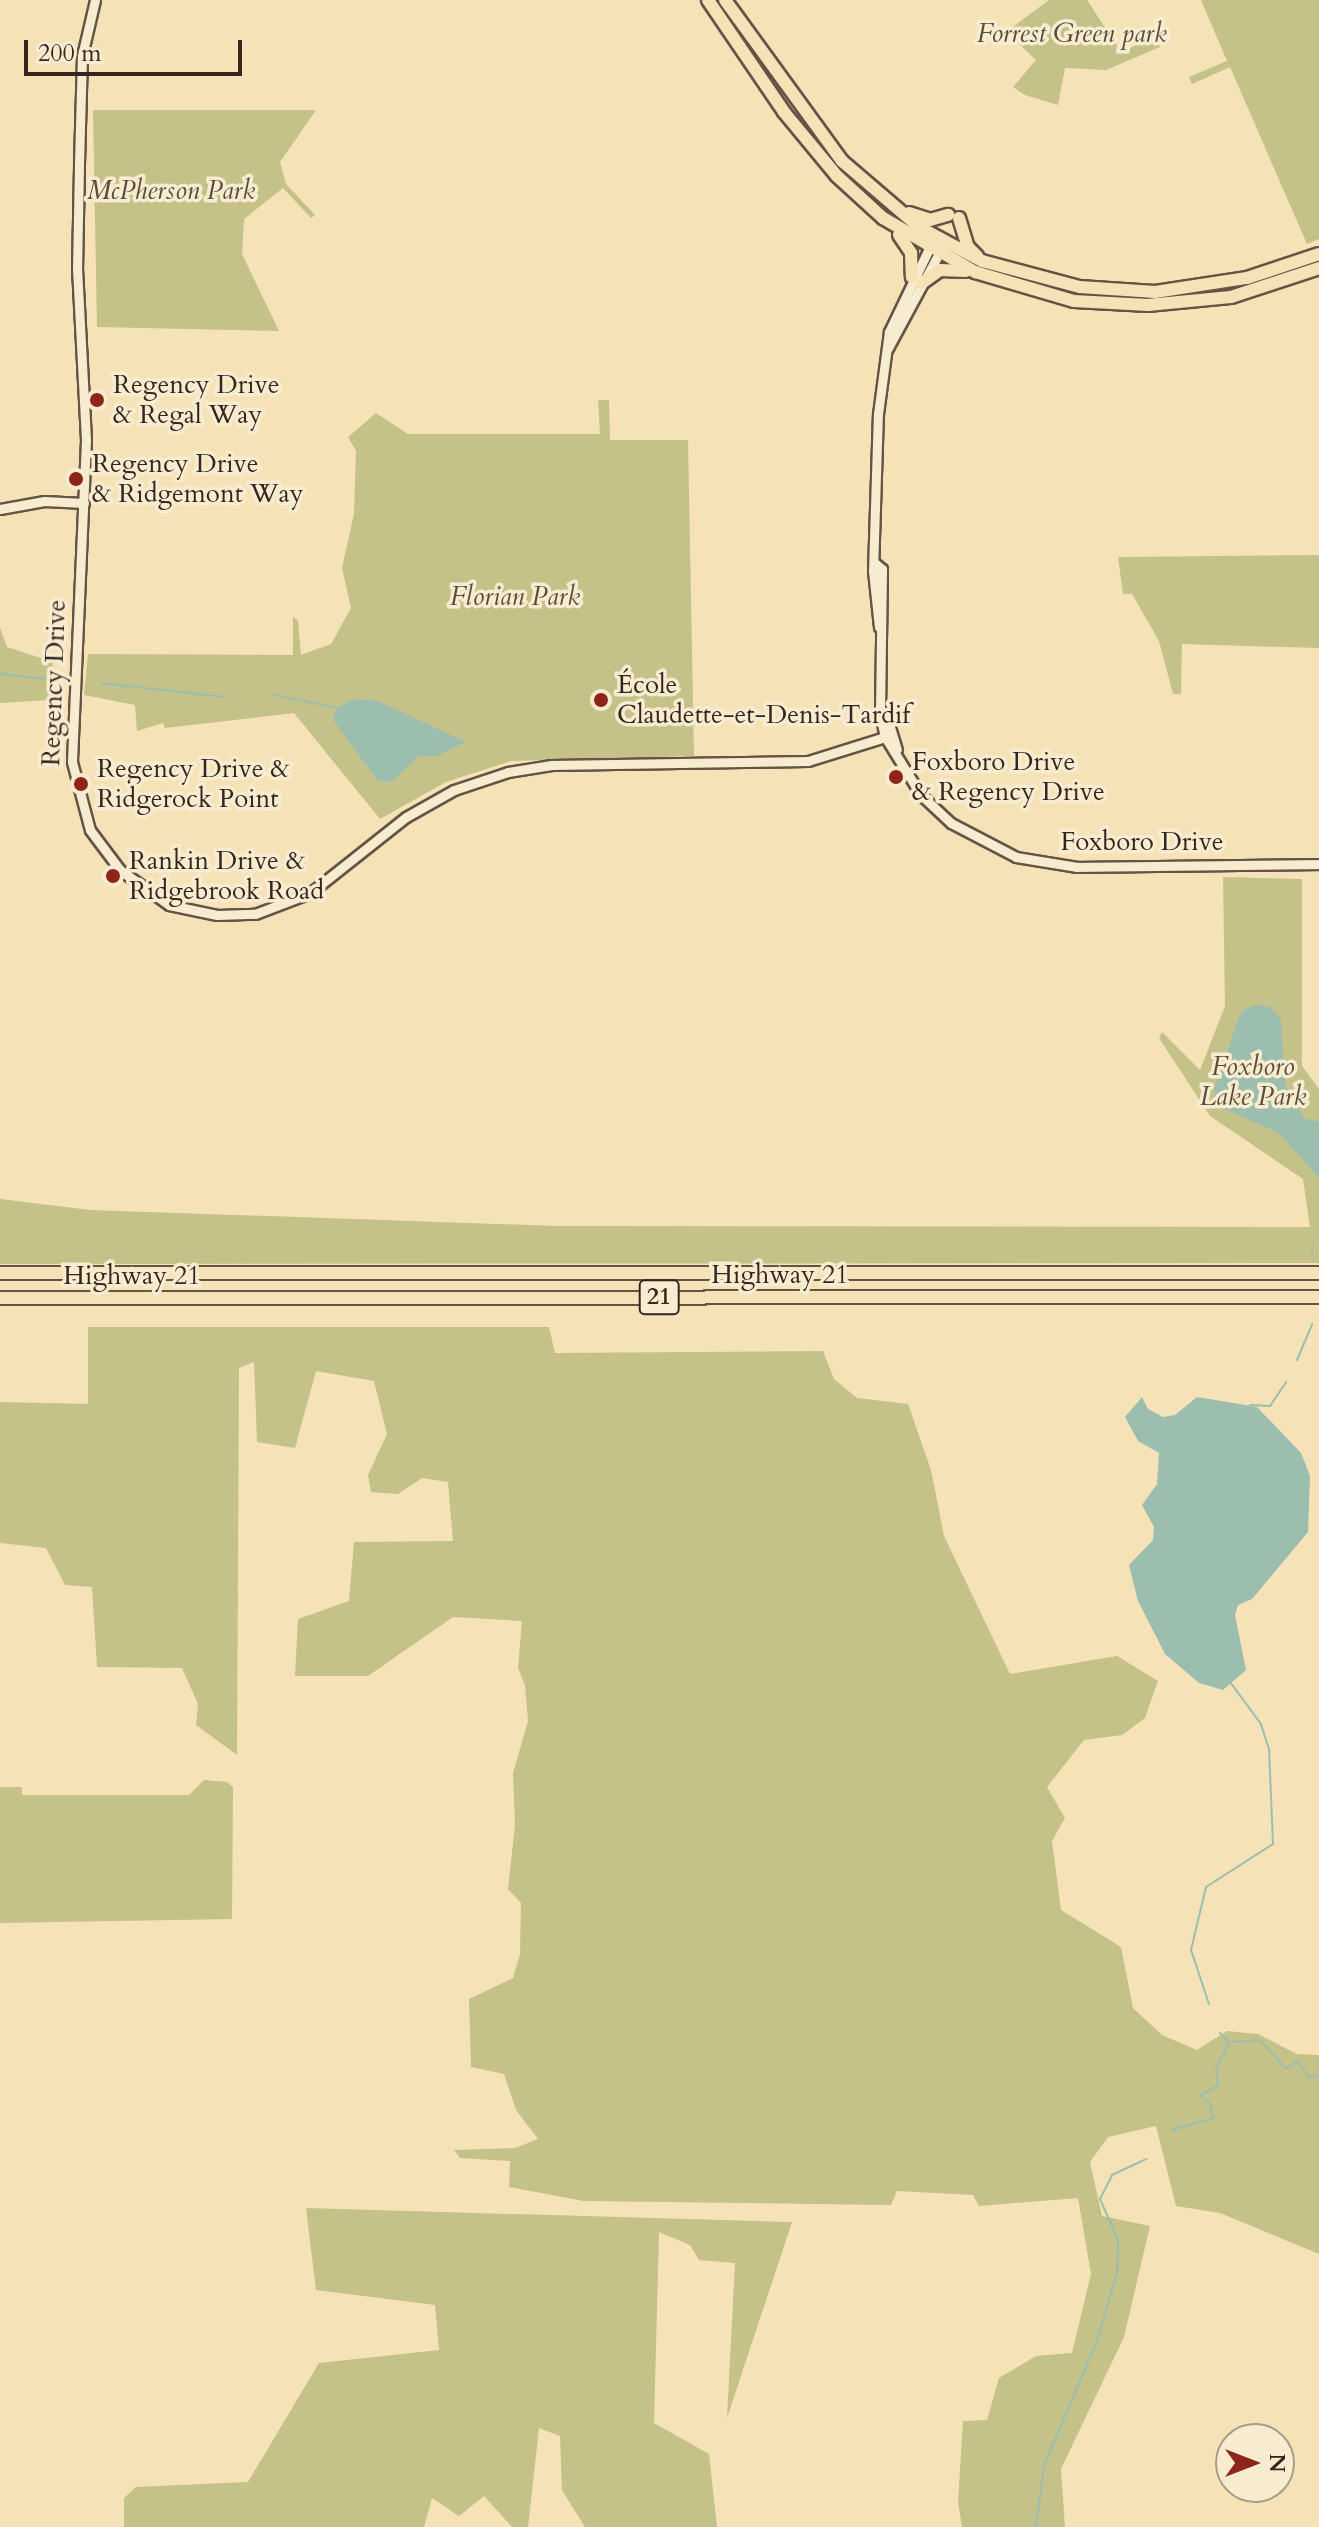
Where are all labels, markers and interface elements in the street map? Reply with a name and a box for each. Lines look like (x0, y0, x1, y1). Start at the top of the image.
park label: Forrest Green park (977, 18, 1167, 50)
scale bar (28, 24, 246, 74)
text: 200 m (38, 37, 102, 70)
park label: McPherson Park (87, 175, 255, 207)
place label: Regency Drive & Regal Way (113, 369, 279, 430)
marker: Regency Drive & Regal Way (88, 391, 106, 409)
place label: Regency Drive & Ridgemont Way (92, 448, 304, 510)
marker: Regency Drive & Ridgemont Way (67, 470, 85, 488)
park label: Florian Park (450, 581, 580, 613)
street label: Regency Drive (36, 599, 72, 767)
place label: École Claudette-et-Denis-Tardif (617, 669, 910, 730)
marker: École Claudette-et-Denis-Tardif (592, 691, 610, 709)
place label: Foxboro Drive & Regency Drive (912, 746, 1105, 808)
place label: Regency Drive & Ridgerock Point (97, 753, 290, 814)
marker: Foxboro Drive & Regency Drive (887, 768, 905, 786)
marker: Regency Drive & Ridgerock Point (72, 775, 90, 793)
street label: Foxboro Drive (1060, 826, 1224, 858)
place label: Rankin Drive & Ridgebrook Road (129, 845, 324, 906)
marker: Rankin Drive & Ridgebrook Road (104, 867, 122, 885)
park label: Foxboro Lake Park (1200, 1051, 1306, 1112)
street label: Highway 21 (711, 1259, 849, 1291)
street label: Highway 21 (63, 1260, 201, 1292)
road number: 21 (637, 1277, 681, 1317)
north arrow (1215, 2423, 1295, 2503)
text: N (1262, 2453, 1292, 2473)

